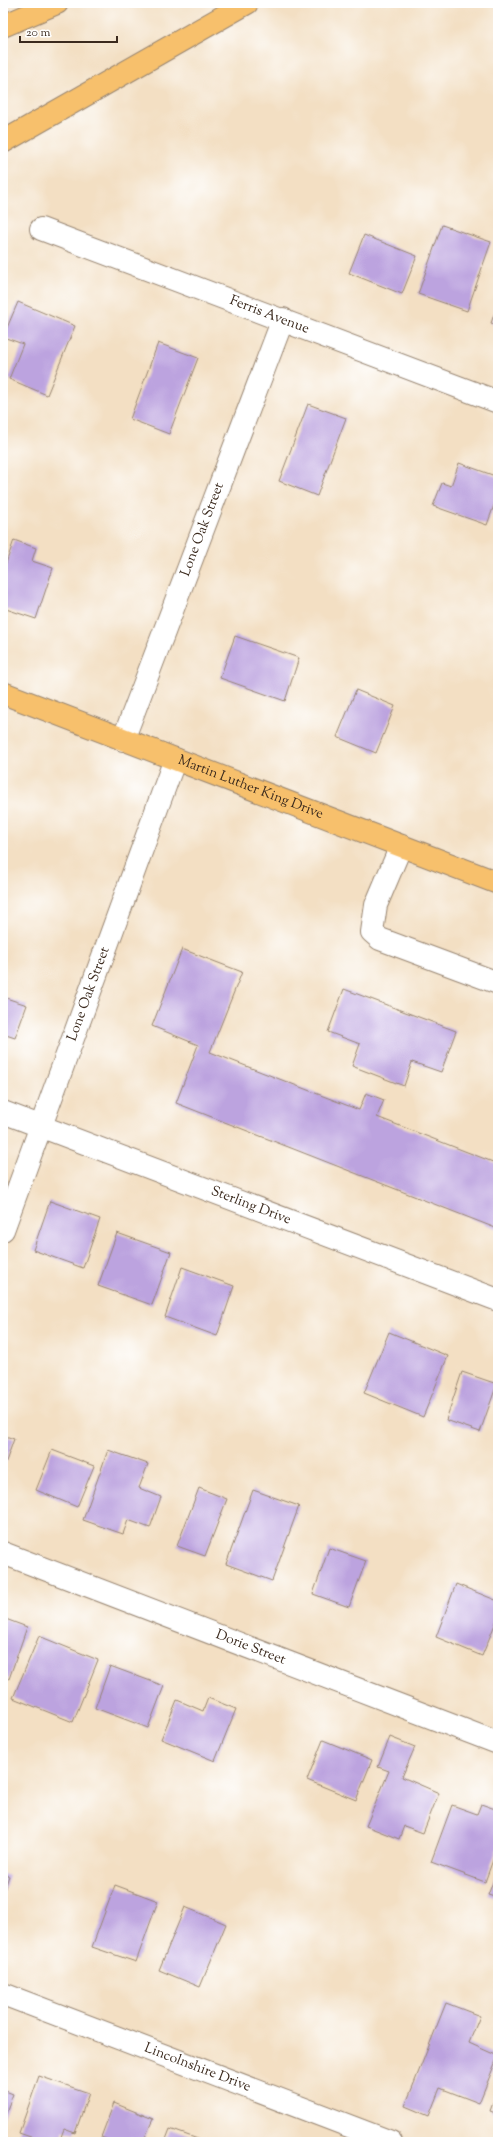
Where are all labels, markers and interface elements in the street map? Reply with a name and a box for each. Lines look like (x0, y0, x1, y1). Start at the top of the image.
scale bar (20, 18, 117, 44)
text: 20 m (26, 24, 51, 42)
street label: Ferris Avenue (226, 291, 312, 340)
street label: Lone Oak Street (176, 480, 230, 580)
street label: Martin Luther King Drive (175, 751, 326, 825)
street label: Lone Oak Street (63, 944, 116, 1044)
street label: Sterling Drive (208, 1182, 294, 1230)
street label: Dorie Street (212, 1625, 289, 1671)
street label: Lincolnshire Drive (141, 2039, 254, 2098)

